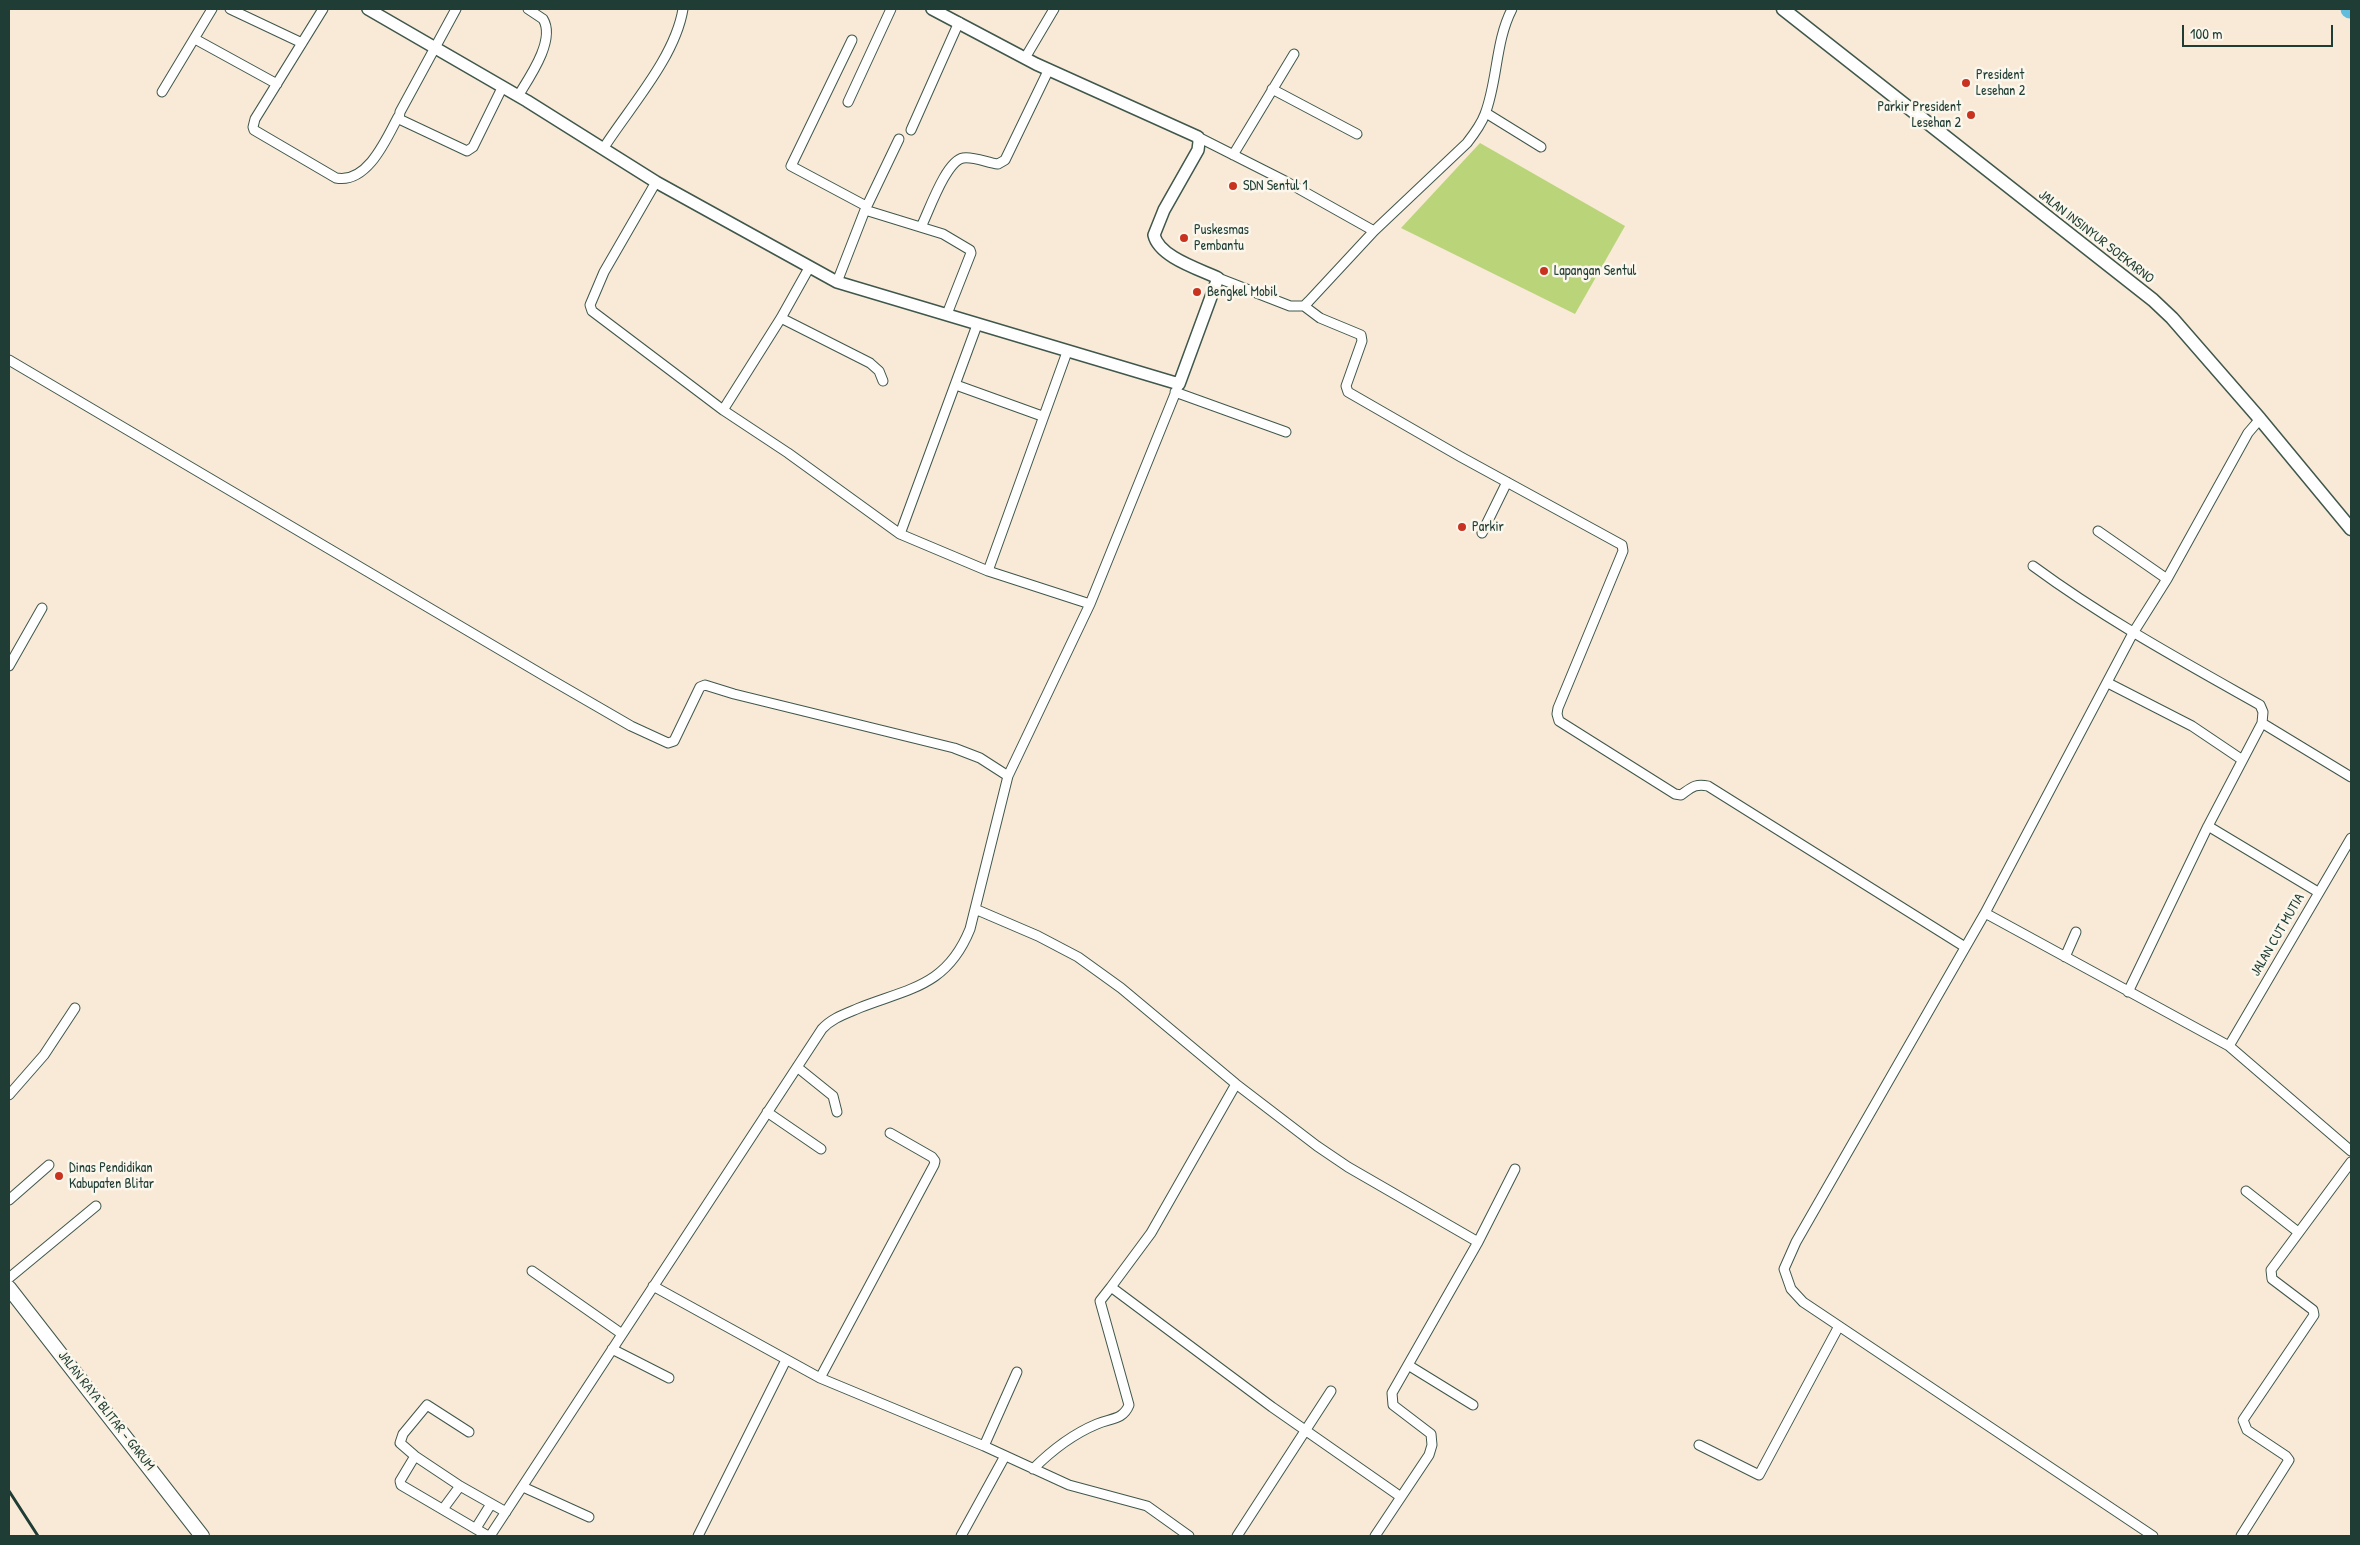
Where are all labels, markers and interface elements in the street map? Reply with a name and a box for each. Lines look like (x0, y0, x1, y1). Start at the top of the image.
scale bar (2185, 15, 2336, 47)
text: 100 m (2190, 23, 2223, 44)
place label: President Lesehan 2 (1976, 67, 2025, 100)
marker: President Lesehan 2 (1960, 77, 1972, 89)
place label: Parkir President Lesehan 2 (1877, 99, 1961, 132)
marker: Parkir President Lesehan 2 (1965, 109, 1977, 121)
place label: SDN Sentul 1 (1243, 178, 1308, 194)
marker: SDN Sentul 1 (1227, 180, 1239, 192)
street label: JALAN INSINYUR SOEKARNO (2035, 187, 2157, 287)
place label: Puskesmas Pembantu (1194, 222, 1249, 254)
marker: Puskesmas Pembantu (1178, 232, 1190, 244)
place label: Lapangan Sentul (1554, 263, 1636, 279)
marker: Lapangan Sentul (1538, 265, 1550, 277)
place label: Bengkel Mobil (1207, 284, 1277, 300)
marker: Bengkel Mobil (1191, 286, 1203, 298)
place label: Parkir (1472, 519, 1504, 535)
marker: Parkir (1456, 521, 1468, 533)
street label: JALAN CUT MUTIA (2248, 891, 2308, 979)
place label: Dinas Pendidikan Kabupaten Blitar (69, 1160, 154, 1192)
marker: Dinas Pendidikan Kabupaten Blitar (53, 1170, 65, 1182)
street label: JALAN RAYA BLITAR - GARUM (54, 1348, 158, 1474)

